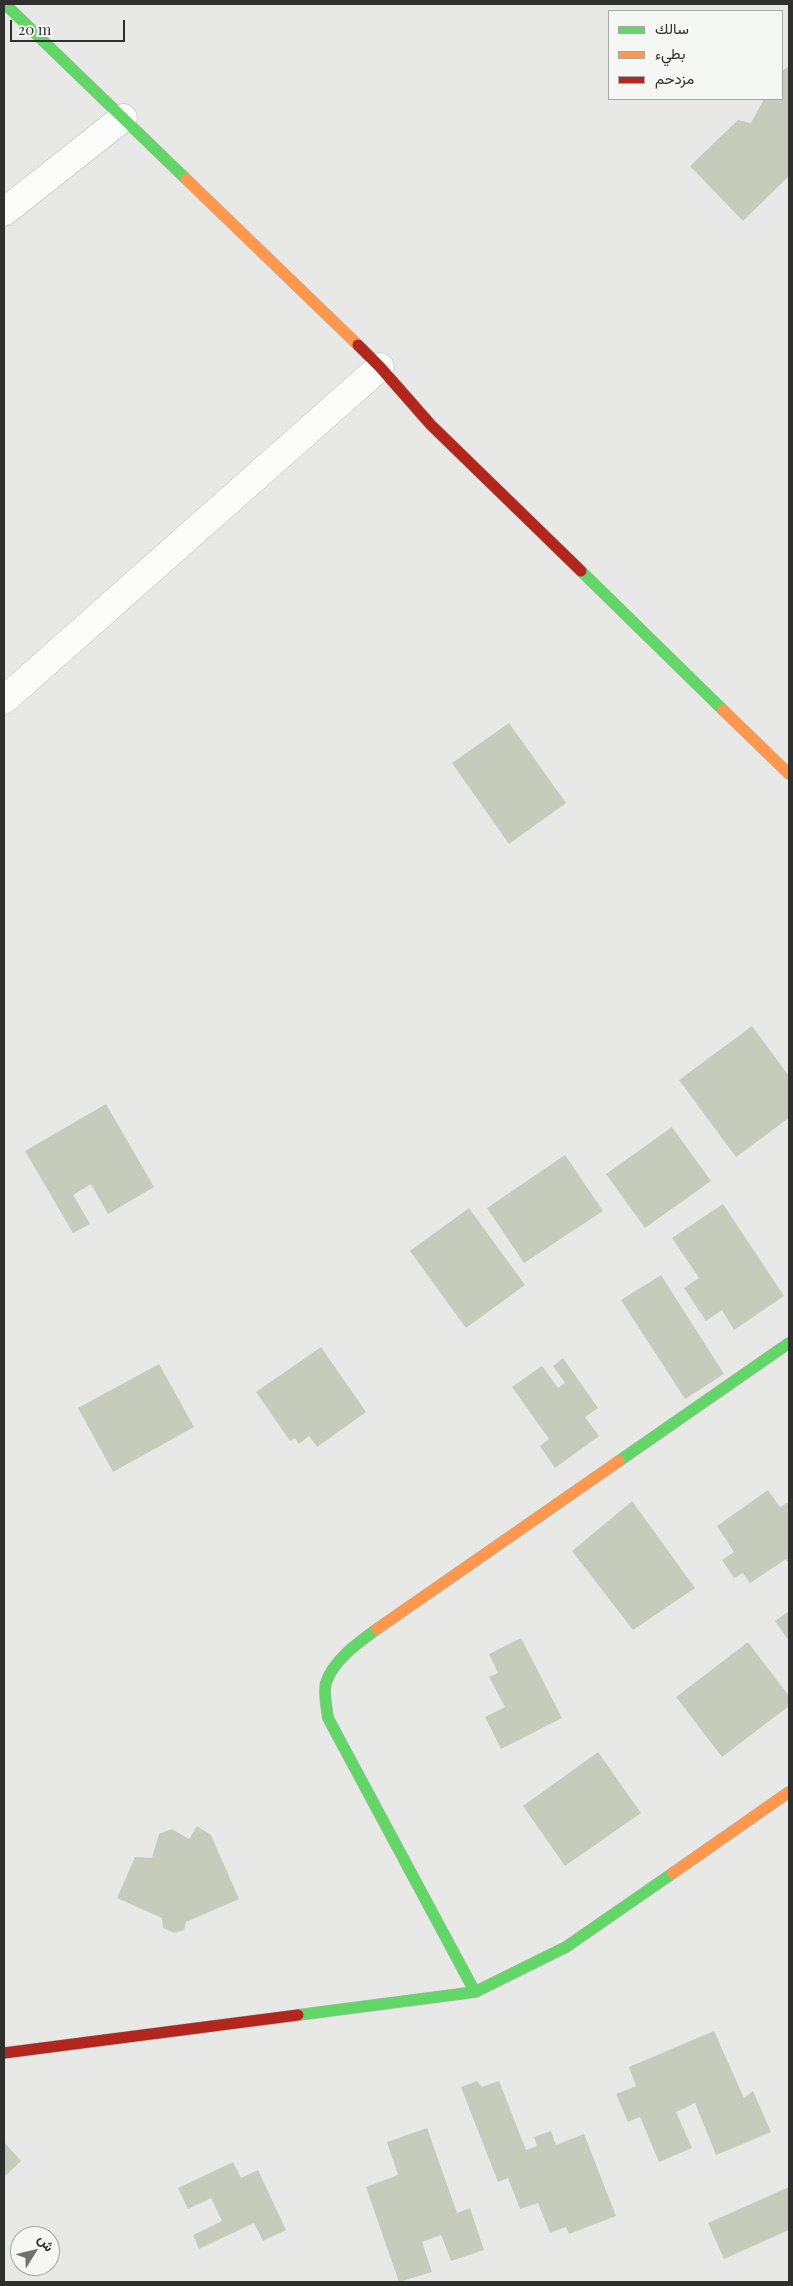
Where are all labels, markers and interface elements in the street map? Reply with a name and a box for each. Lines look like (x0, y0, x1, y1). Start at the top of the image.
scale bar (12, 10, 128, 42)
legend (608, 10, 783, 100)
text: سالك (655, 18, 689, 38)
text: 20 m (18, 19, 51, 39)
text: بطيء (655, 43, 685, 63)
text: مزدحم (655, 68, 694, 88)
north arrow (10, 2226, 60, 2276)
text: ش (34, 2230, 59, 2255)

